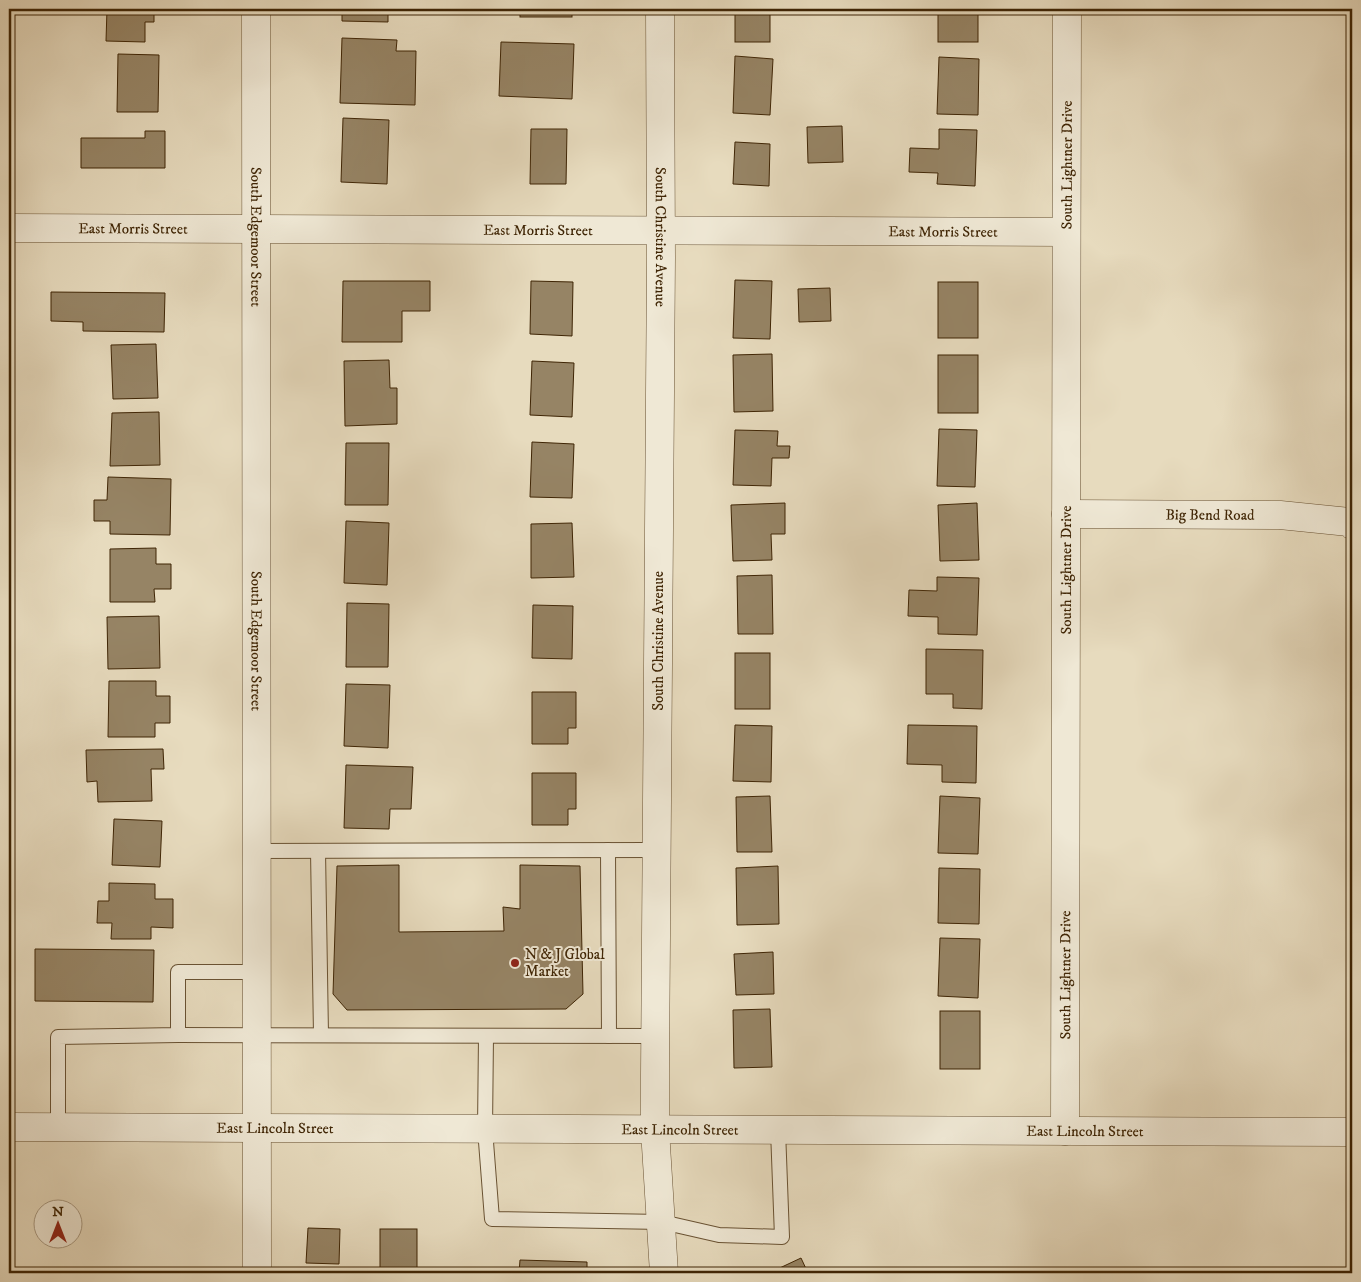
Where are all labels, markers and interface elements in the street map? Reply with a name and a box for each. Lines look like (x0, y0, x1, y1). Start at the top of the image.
street label: South Lightner Drive (1057, 100, 1076, 230)
street label: South Edgemoor Street (247, 167, 266, 307)
street label: South Christine Avenue (651, 167, 671, 307)
street label: East Morris Street (78, 219, 188, 238)
street label: East Morris Street (483, 220, 593, 240)
street label: East Morris Street (888, 222, 998, 241)
street label: South Lightner Drive (1056, 505, 1076, 635)
street label: Big Bend Road (1165, 505, 1255, 524)
street label: South Edgemoor Street (247, 571, 266, 711)
street label: South Christine Avenue (649, 571, 668, 711)
street label: South Lightner Drive (1056, 910, 1075, 1040)
place label: N & J Global Market (525, 945, 605, 981)
marker: N & J Global Market (509, 957, 521, 969)
street label: East Lincoln Street (216, 1118, 334, 1138)
street label: East Lincoln Street (621, 1120, 739, 1139)
street label: East Lincoln Street (1026, 1121, 1144, 1141)
north arrow (32, 1200, 82, 1250)
text: N (52, 1203, 64, 1221)

